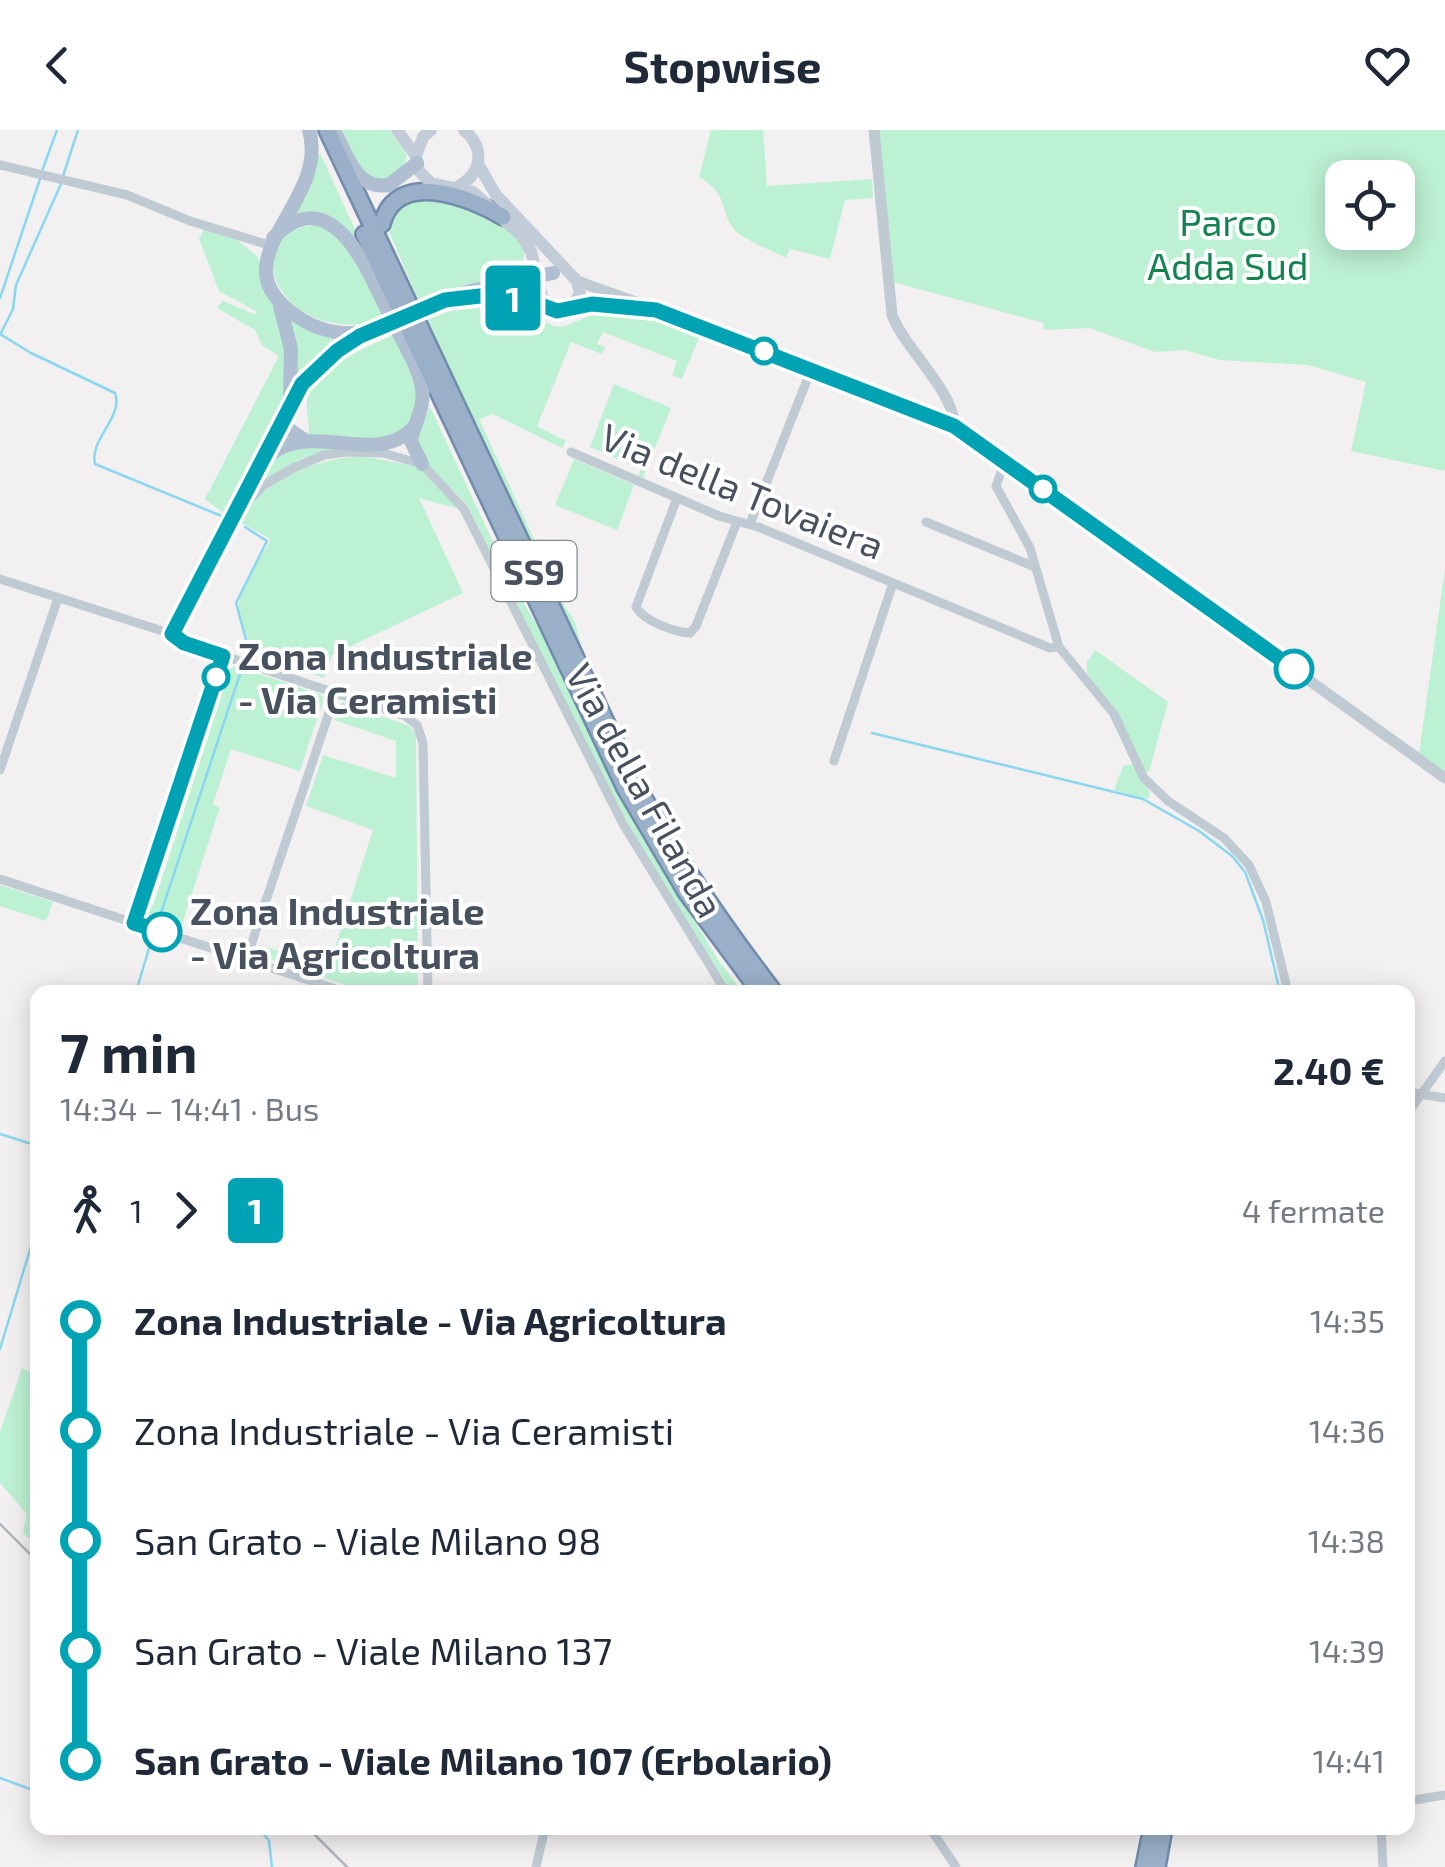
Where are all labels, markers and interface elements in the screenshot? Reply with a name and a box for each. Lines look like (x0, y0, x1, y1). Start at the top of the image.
icon: back (30, 38, 85, 93)
text: Stopwise (624, 38, 821, 92)
icon: heart (1360, 38, 1415, 93)
map controls (1325, 160, 1415, 250)
button: locate (1325, 160, 1415, 250)
park label: Parco Adda Sud (1147, 198, 1309, 288)
line badge: 1 (480, 266, 546, 330)
text: 1 (505, 277, 521, 319)
unlabelled marker (751, 338, 777, 364)
street label: Via della Tovaiera (595, 412, 891, 568)
unlabelled marker (1030, 476, 1056, 502)
road number: SS9 (492, 541, 576, 601)
place label: Zona Industriale - Via Ceramisti (238, 632, 533, 722)
unlabelled marker (1275, 650, 1313, 688)
street label: Via della Filanda (557, 655, 735, 925)
marker: Zona Industriale - Via Ceramisti (203, 664, 229, 690)
place label: Zona Industriale - Via Agricoltura (190, 887, 485, 977)
marker: Zona Industriale - Via Agricoltura (143, 913, 181, 951)
text: 7 min (60, 1018, 198, 1084)
text: 2.40 € (1273, 1047, 1385, 1093)
text: 14:34 – 14:41 · Bus (60, 1089, 319, 1127)
icon: walk (60, 1183, 115, 1238)
icon: forward (158, 1183, 213, 1238)
text: 1 (248, 1189, 263, 1231)
text: 1 (130, 1191, 143, 1229)
text: 4 fermate (1242, 1191, 1385, 1229)
text: Zona Industriale - Via Agricoltura (134, 1297, 727, 1343)
text: 14:35 (1310, 1301, 1385, 1339)
text: Zona Industriale - Via Ceramisti (134, 1407, 674, 1453)
text: 14:36 (1309, 1411, 1385, 1449)
text: San Grato - Viale Milano 98 (134, 1517, 601, 1563)
text: 14:38 (1308, 1521, 1385, 1559)
text: San Grato - Viale Milano 137 (134, 1627, 612, 1673)
text: 14:39 (1309, 1631, 1385, 1669)
text: San Grato - Viale Milano 107 (Erbolario) (134, 1737, 832, 1783)
text: 14:41 (1313, 1741, 1385, 1779)

